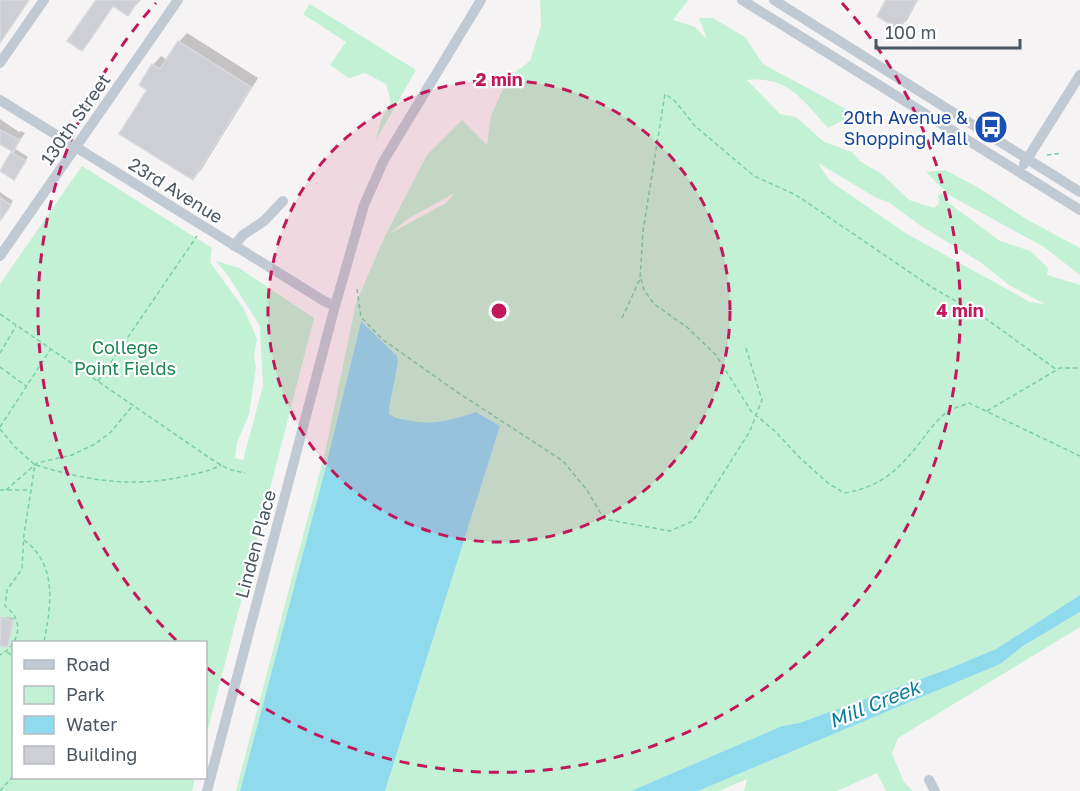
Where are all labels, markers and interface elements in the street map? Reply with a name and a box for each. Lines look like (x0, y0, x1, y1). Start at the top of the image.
scale bar (876, 12, 1020, 50)
text: 100 m (885, 21, 936, 43)
text: 2 min (475, 68, 523, 90)
street label: 130th Street (35, 69, 115, 169)
place label: 20th Avenue & Shopping Mall (844, 106, 968, 149)
bus stop icon: 20th Avenue & Shopping Mall (973, 109, 1009, 145)
street label: 23rd Avenue (125, 152, 227, 228)
text: 4 min (936, 299, 984, 321)
centre of rings (489, 301, 509, 321)
park label: College Point Fields (74, 336, 176, 379)
street label: Linden Place (230, 487, 280, 601)
legend (12, 641, 207, 779)
text: Road (66, 653, 110, 675)
water label: Mill Creek (825, 673, 926, 732)
text: Park (66, 683, 105, 705)
text: Water (66, 713, 117, 735)
text: Building (66, 743, 137, 765)

